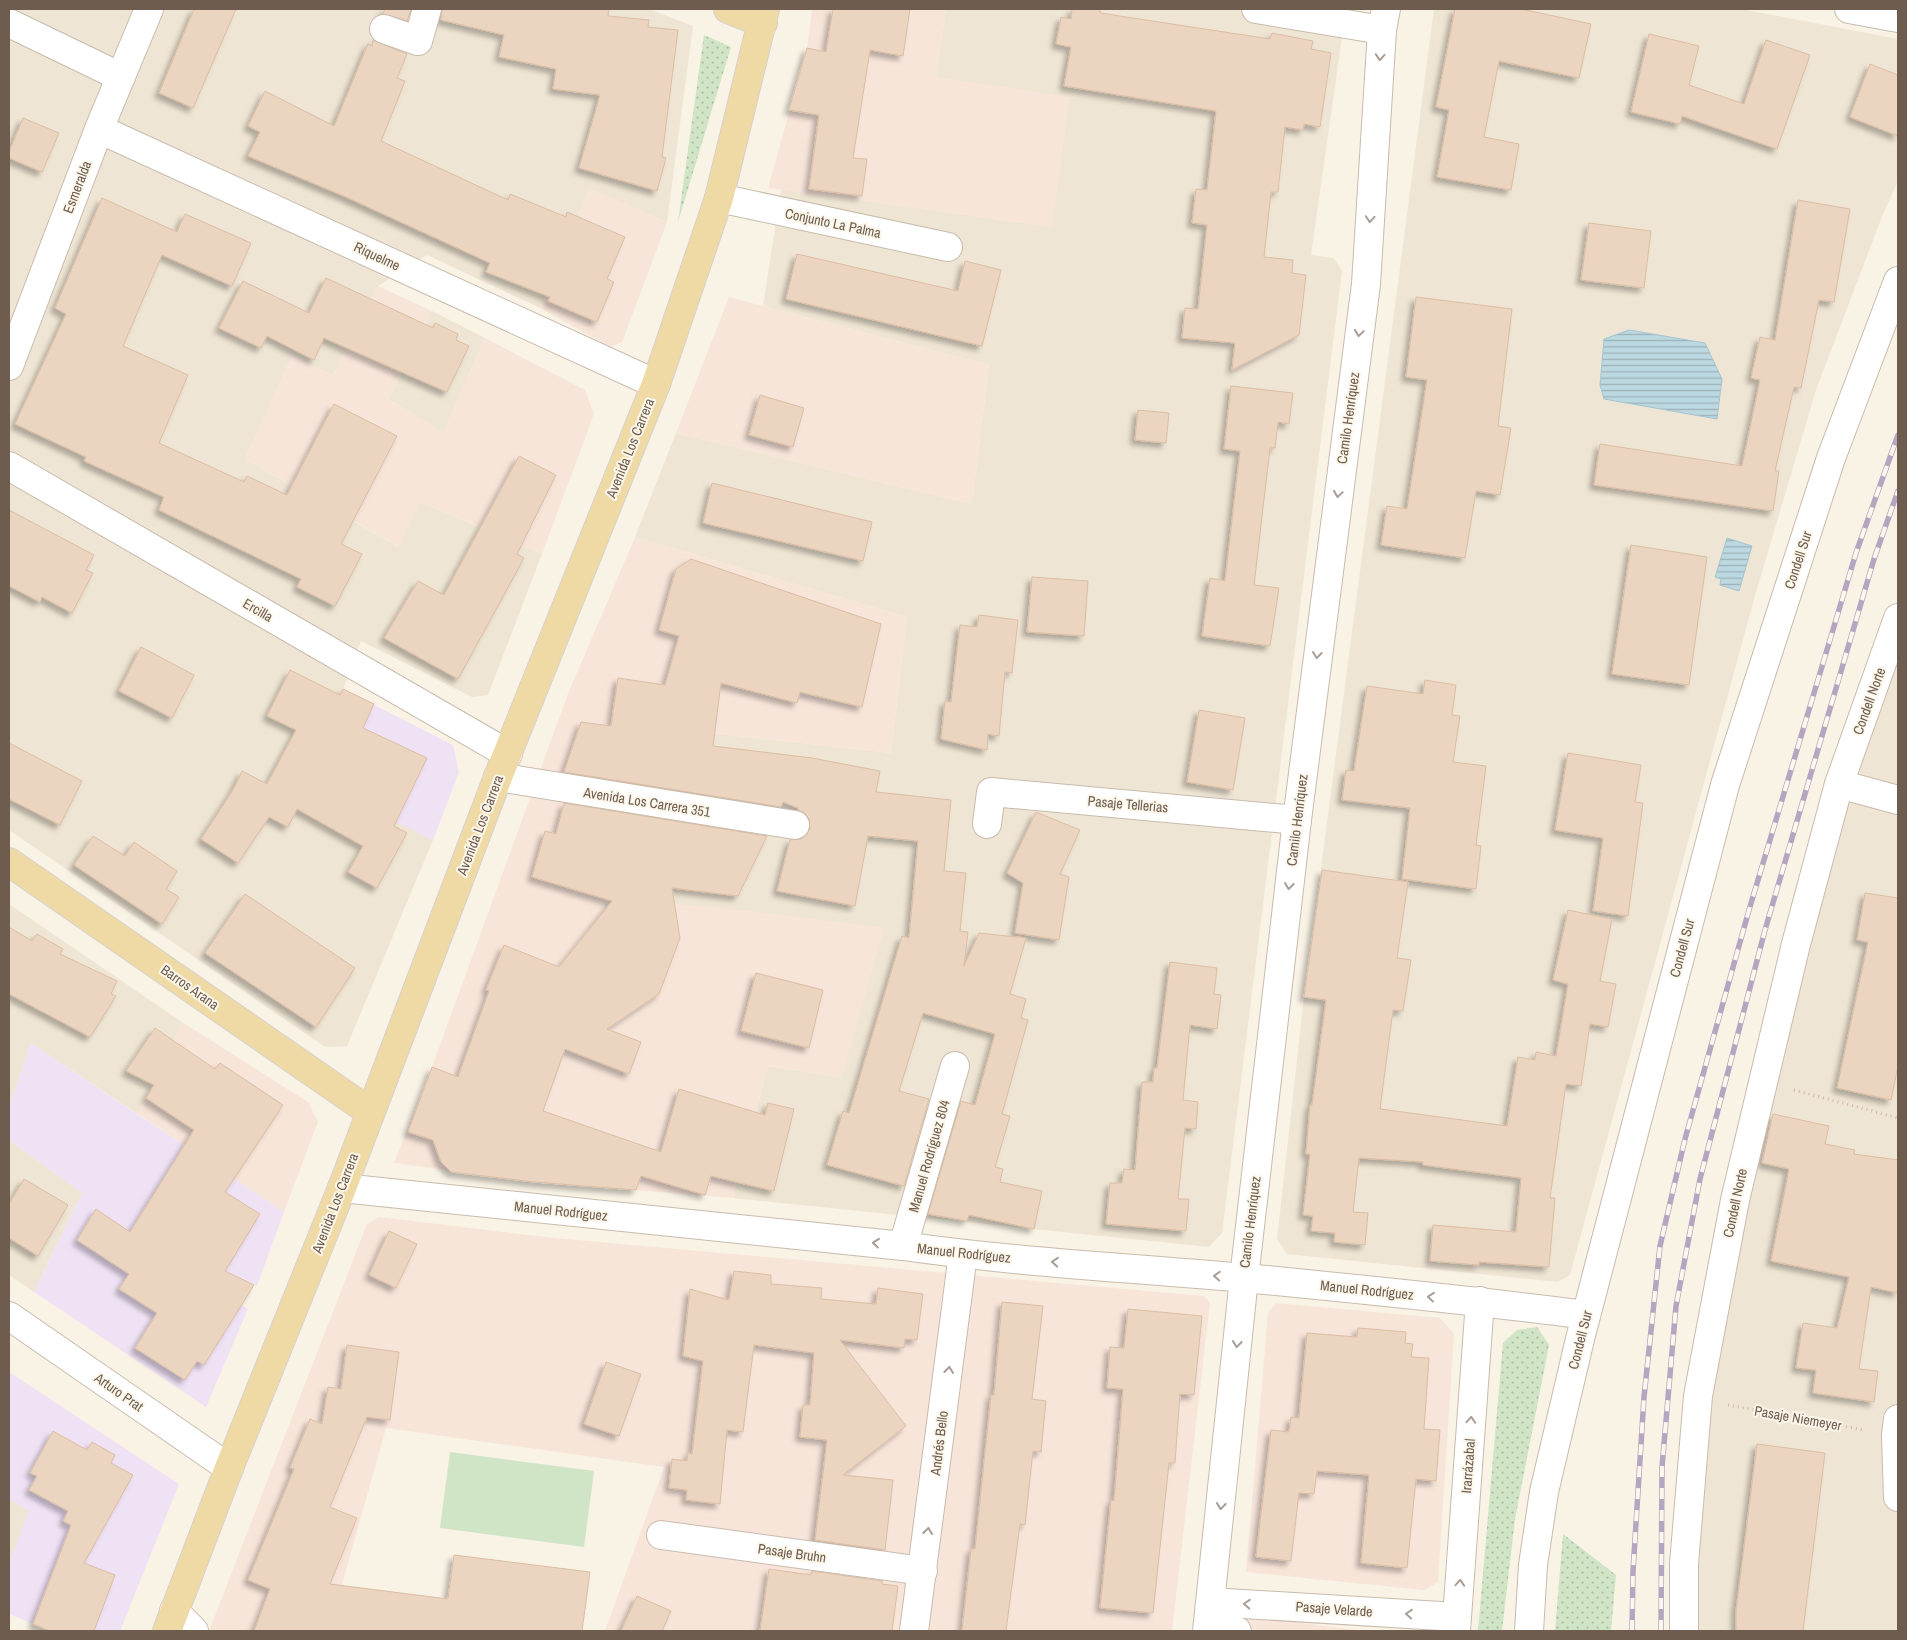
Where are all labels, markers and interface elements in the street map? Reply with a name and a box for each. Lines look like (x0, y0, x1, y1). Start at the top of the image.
one-way arrow (1375, 53, 1386, 61)
street label: Esmeralda (59, 158, 95, 216)
street label: Conjunto La Palma (783, 204, 883, 242)
one-way arrow (1365, 216, 1376, 224)
street label: Riquelme (351, 237, 403, 275)
one-way arrow (1354, 329, 1365, 337)
street label: Camilo Henríquez (1333, 371, 1363, 465)
street label: Avenida Los Carrera (601, 395, 658, 501)
one-way arrow (1333, 490, 1344, 498)
street label: Condell Sur (1780, 529, 1816, 591)
street label: Ercilla (240, 594, 277, 626)
one-way arrow (1312, 651, 1323, 659)
street label: Condell Norte (1849, 665, 1889, 737)
street label: Avenida Los Carrera (452, 772, 508, 879)
street label: Camilo Henríquez (1282, 773, 1312, 867)
street label: Avenida Los Carrera 351 (581, 783, 712, 821)
street label: Pasaje Tellerias (1087, 792, 1169, 817)
one-way arrow (1284, 882, 1295, 890)
street label: Condell Sur (1666, 917, 1698, 979)
street label: Barros Arana (157, 960, 223, 1014)
street label: Manuel Rodríguez 804 (904, 1097, 954, 1214)
street label: Avenida Los Carrera (307, 1150, 363, 1257)
street label: Condell Norte (1719, 1167, 1751, 1239)
street label: Camilo Henríquez (1235, 1175, 1265, 1269)
street label: Manuel Rodríguez (513, 1197, 609, 1225)
one-way arrow (872, 1238, 880, 1249)
street label: Manuel Rodríguez (916, 1239, 1012, 1267)
one-way arrow (1051, 1257, 1059, 1268)
one-way arrow (1213, 1271, 1221, 1282)
street label: Manuel Rodríguez (1319, 1276, 1415, 1304)
one-way arrow (1427, 1291, 1435, 1302)
street label: Condell Sur (1564, 1309, 1596, 1371)
one-way arrow (1232, 1340, 1243, 1348)
one-way arrow (943, 1366, 954, 1374)
street label: Arturo Prat (90, 1368, 147, 1415)
street label: Pasaje Niemeyer (1753, 1401, 1843, 1435)
street label: Andrés Bello (926, 1410, 952, 1477)
one-way arrow (1465, 1416, 1476, 1424)
street label: Irarrázabal (1457, 1438, 1479, 1494)
one-way arrow (1216, 1502, 1227, 1510)
one-way arrow (922, 1527, 933, 1535)
street label: Pasaje Bruhn (757, 1539, 827, 1567)
one-way arrow (1454, 1578, 1465, 1586)
street label: Pasaje Velarde (1295, 1597, 1373, 1621)
one-way arrow (1242, 1599, 1250, 1610)
one-way arrow (1404, 1609, 1412, 1620)

